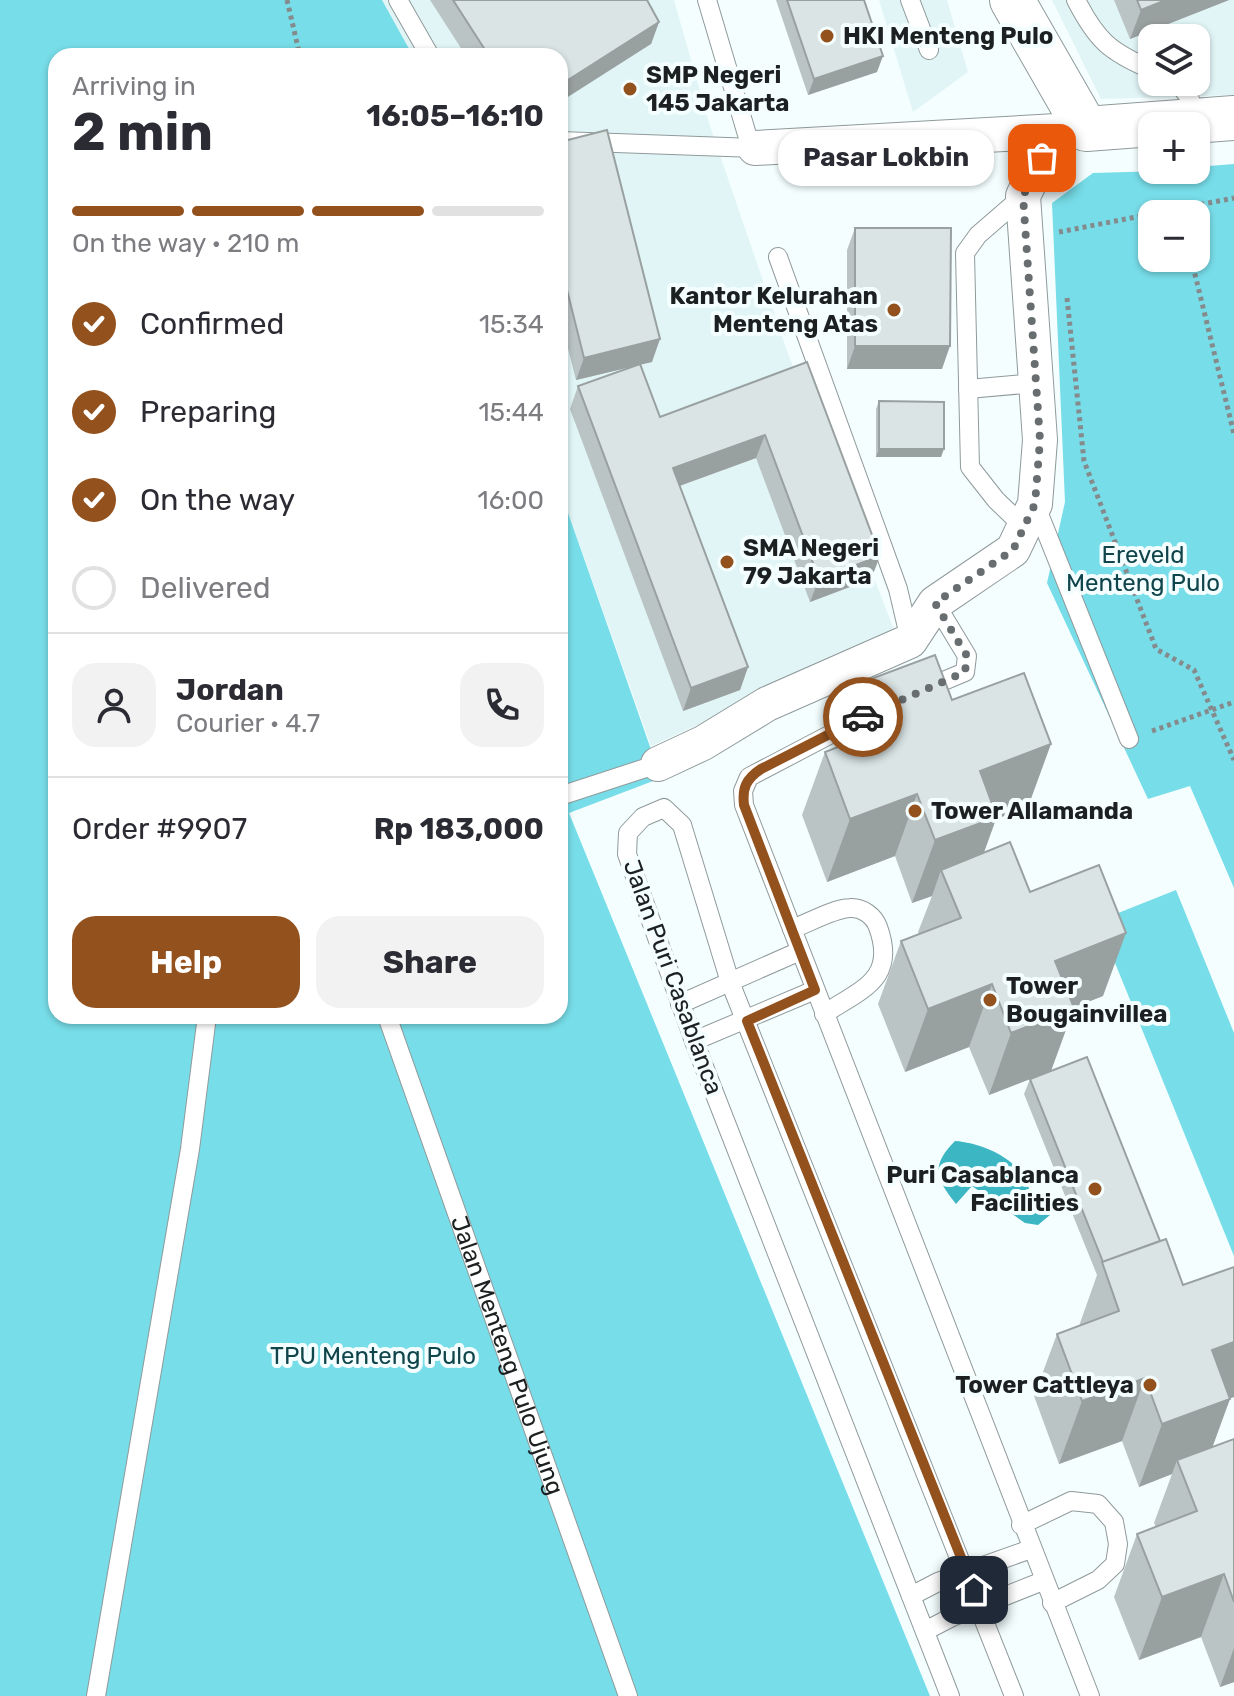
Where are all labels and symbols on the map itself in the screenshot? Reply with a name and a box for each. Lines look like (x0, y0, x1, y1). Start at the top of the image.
place label: HKI Menteng Pulo (843, 22, 1053, 50)
marker: HKI Menteng Pulo (818, 27, 836, 45)
place label: SMP Negeri 145 Jakarta (646, 61, 789, 117)
marker: SMP Negeri 145 Jakarta (621, 80, 639, 98)
pin (1008, 124, 1076, 192)
callout: Pasar Lokbin (778, 130, 994, 186)
place label: Kantor Kelurahan Menteng Atas (670, 282, 878, 338)
marker: Kantor Kelurahan Menteng Atas (885, 301, 903, 319)
place label: SMA Negeri 79 Jakarta (743, 534, 879, 590)
park label: Ereveld Menteng Pulo (1066, 541, 1220, 597)
marker: SMA Negeri 79 Jakarta (718, 553, 736, 571)
courier (823, 677, 903, 757)
place label: Tower Allamanda (931, 797, 1133, 825)
marker: Tower Allamanda (906, 802, 924, 820)
street label: Jalan Puri Casablanca (617, 856, 729, 1098)
place label: Tower Bougainvillea (1006, 972, 1168, 1028)
marker: Tower Bougainvillea (981, 991, 999, 1009)
place label: Puri Casablanca Facilities (886, 1161, 1079, 1217)
marker: Puri Casablanca Facilities (1086, 1180, 1104, 1198)
street label: Jalan Menteng Pulo Ujung (445, 1212, 570, 1499)
park label: TPU Menteng Pulo (270, 1342, 476, 1370)
place label: Tower Cattleya (955, 1371, 1134, 1399)
marker: Tower Cattleya (1141, 1376, 1159, 1394)
pin (940, 1556, 1008, 1624)

